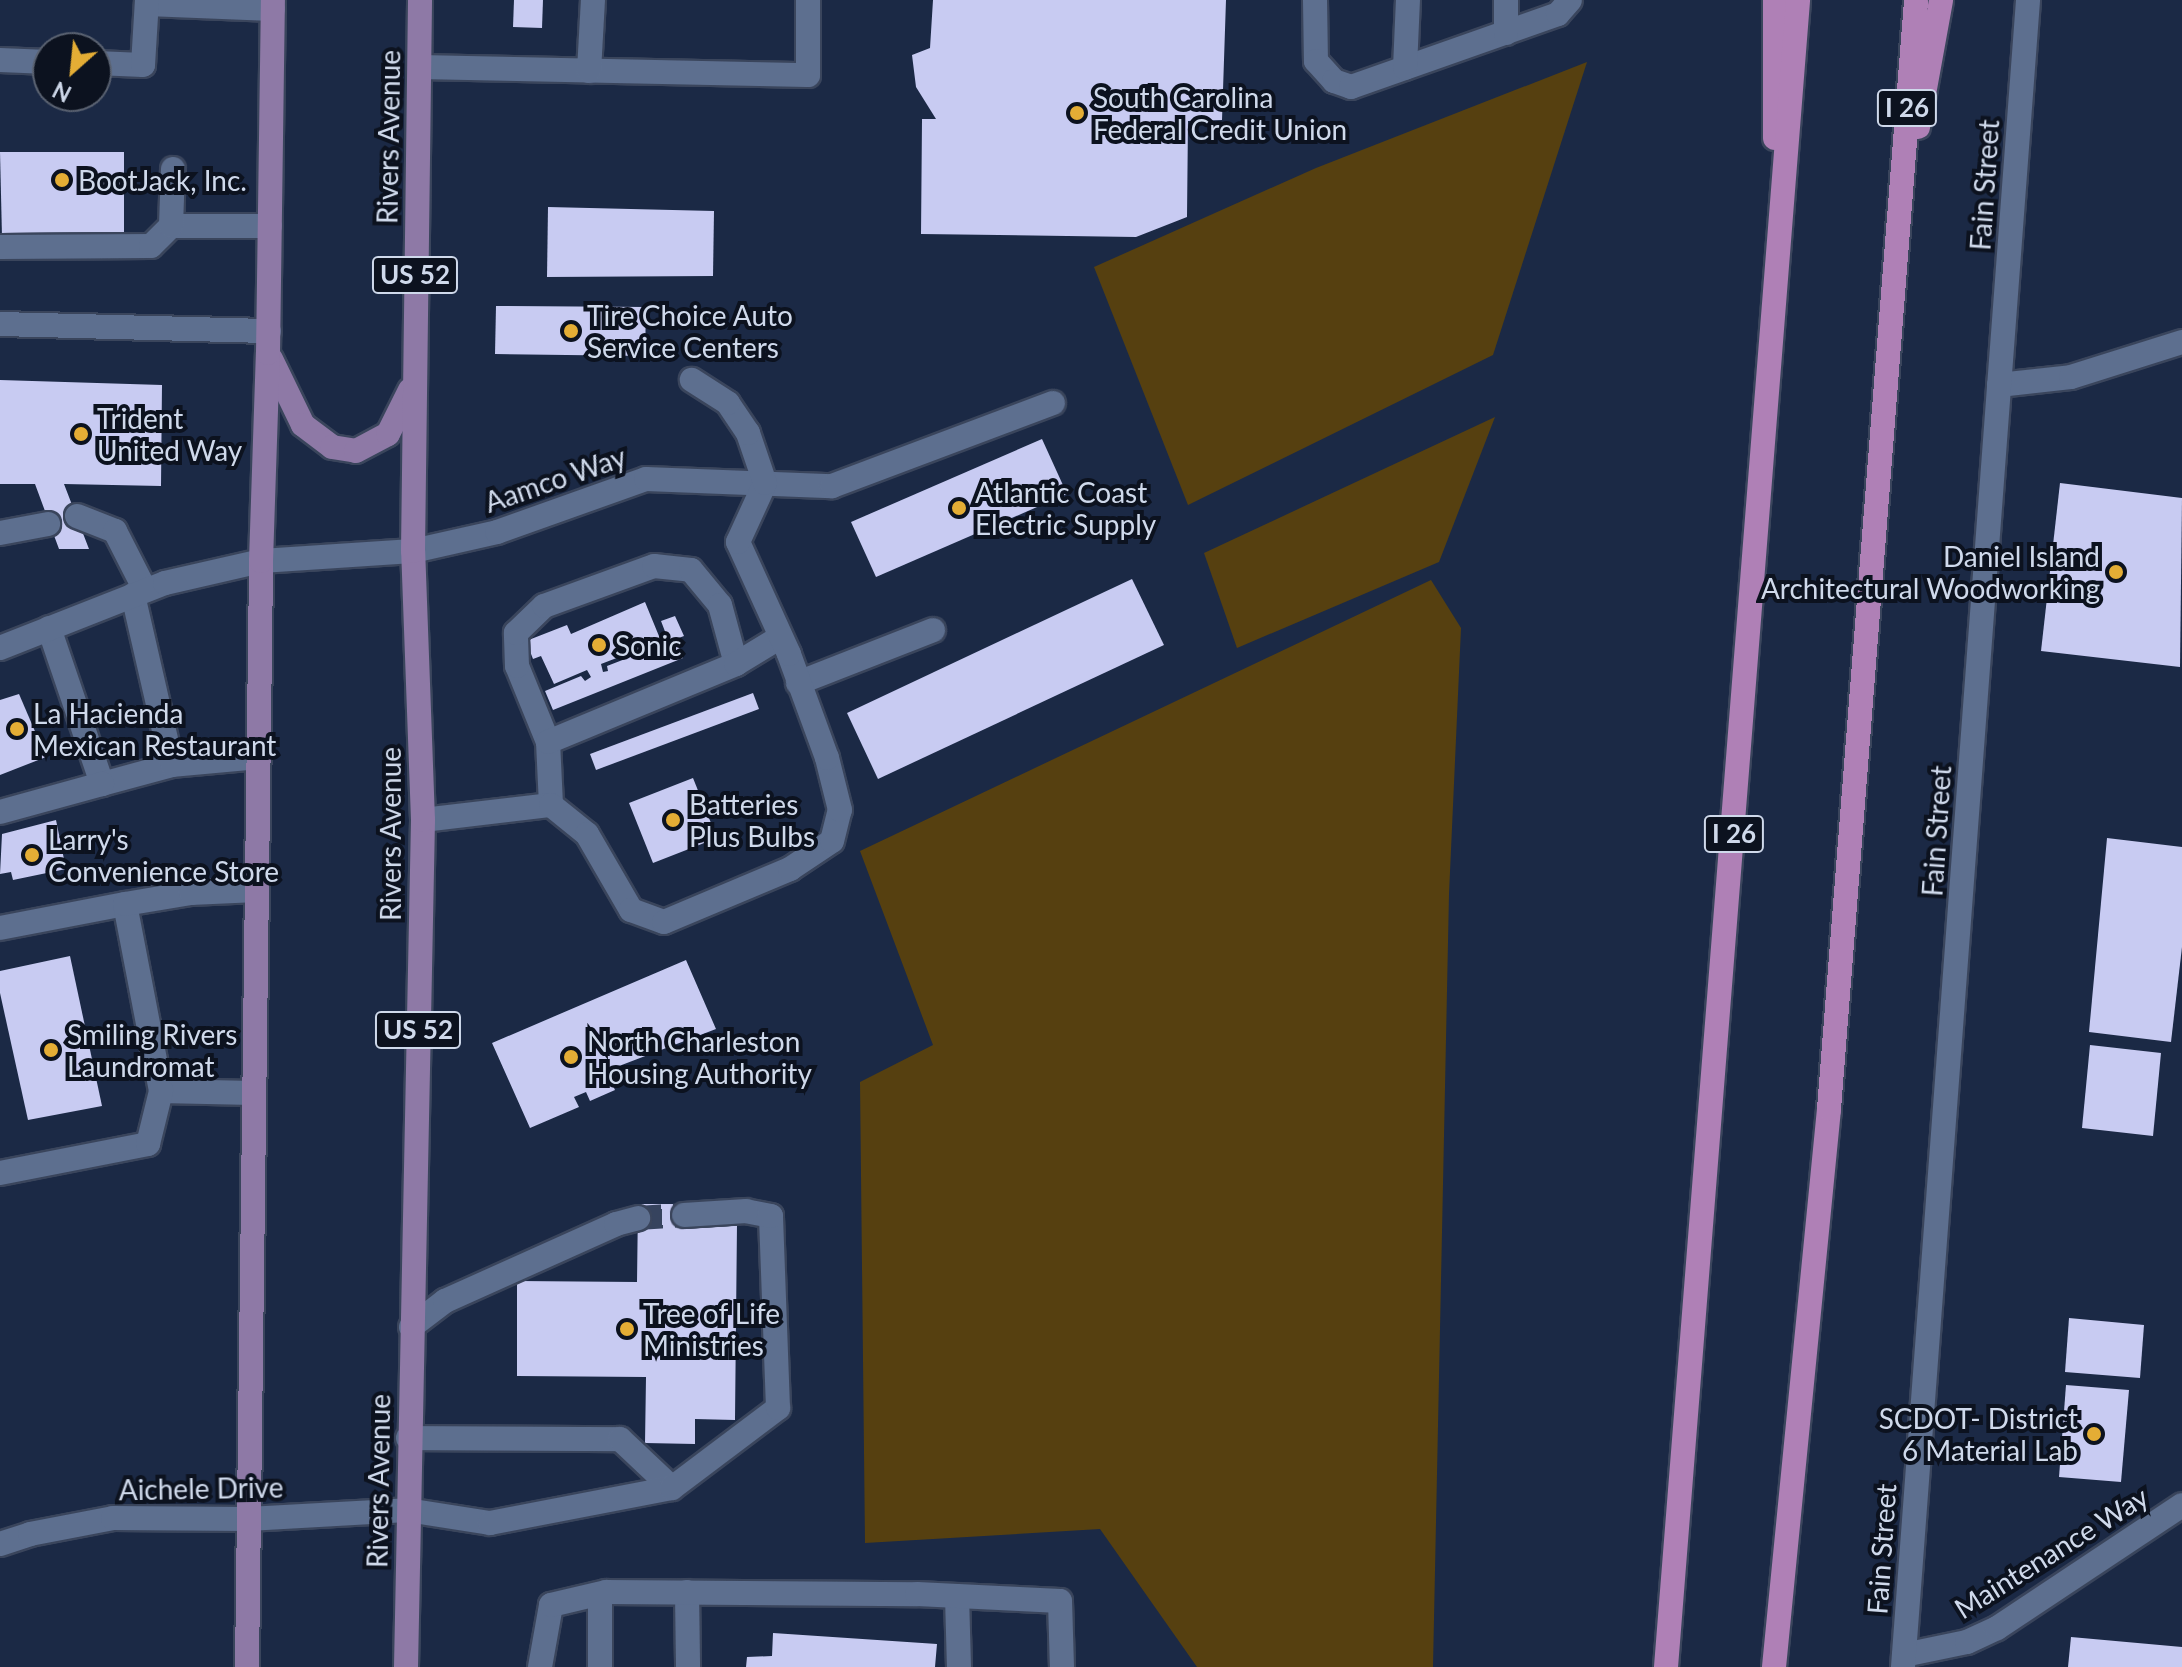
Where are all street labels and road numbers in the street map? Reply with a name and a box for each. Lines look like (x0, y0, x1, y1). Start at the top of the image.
street label: Rivers Avenue (370, 49, 406, 225)
road number: I 26 (1875, 86, 1939, 130)
street label: Fain Street (1963, 118, 2005, 252)
road number: US 52 (371, 253, 459, 297)
street label: Aamco Way (480, 439, 630, 519)
street label: Rivers Avenue (373, 747, 407, 921)
street label: Fain Street (1915, 764, 1957, 898)
road number: I 26 (1702, 812, 1766, 856)
road number: US 52 (374, 1008, 462, 1052)
street label: Rivers Avenue (360, 1393, 396, 1569)
street label: Aichele Drive (118, 1470, 284, 1506)
street label: Maintenance Way (1948, 1479, 2154, 1625)
street label: Fain Street (1860, 1482, 1902, 1616)

